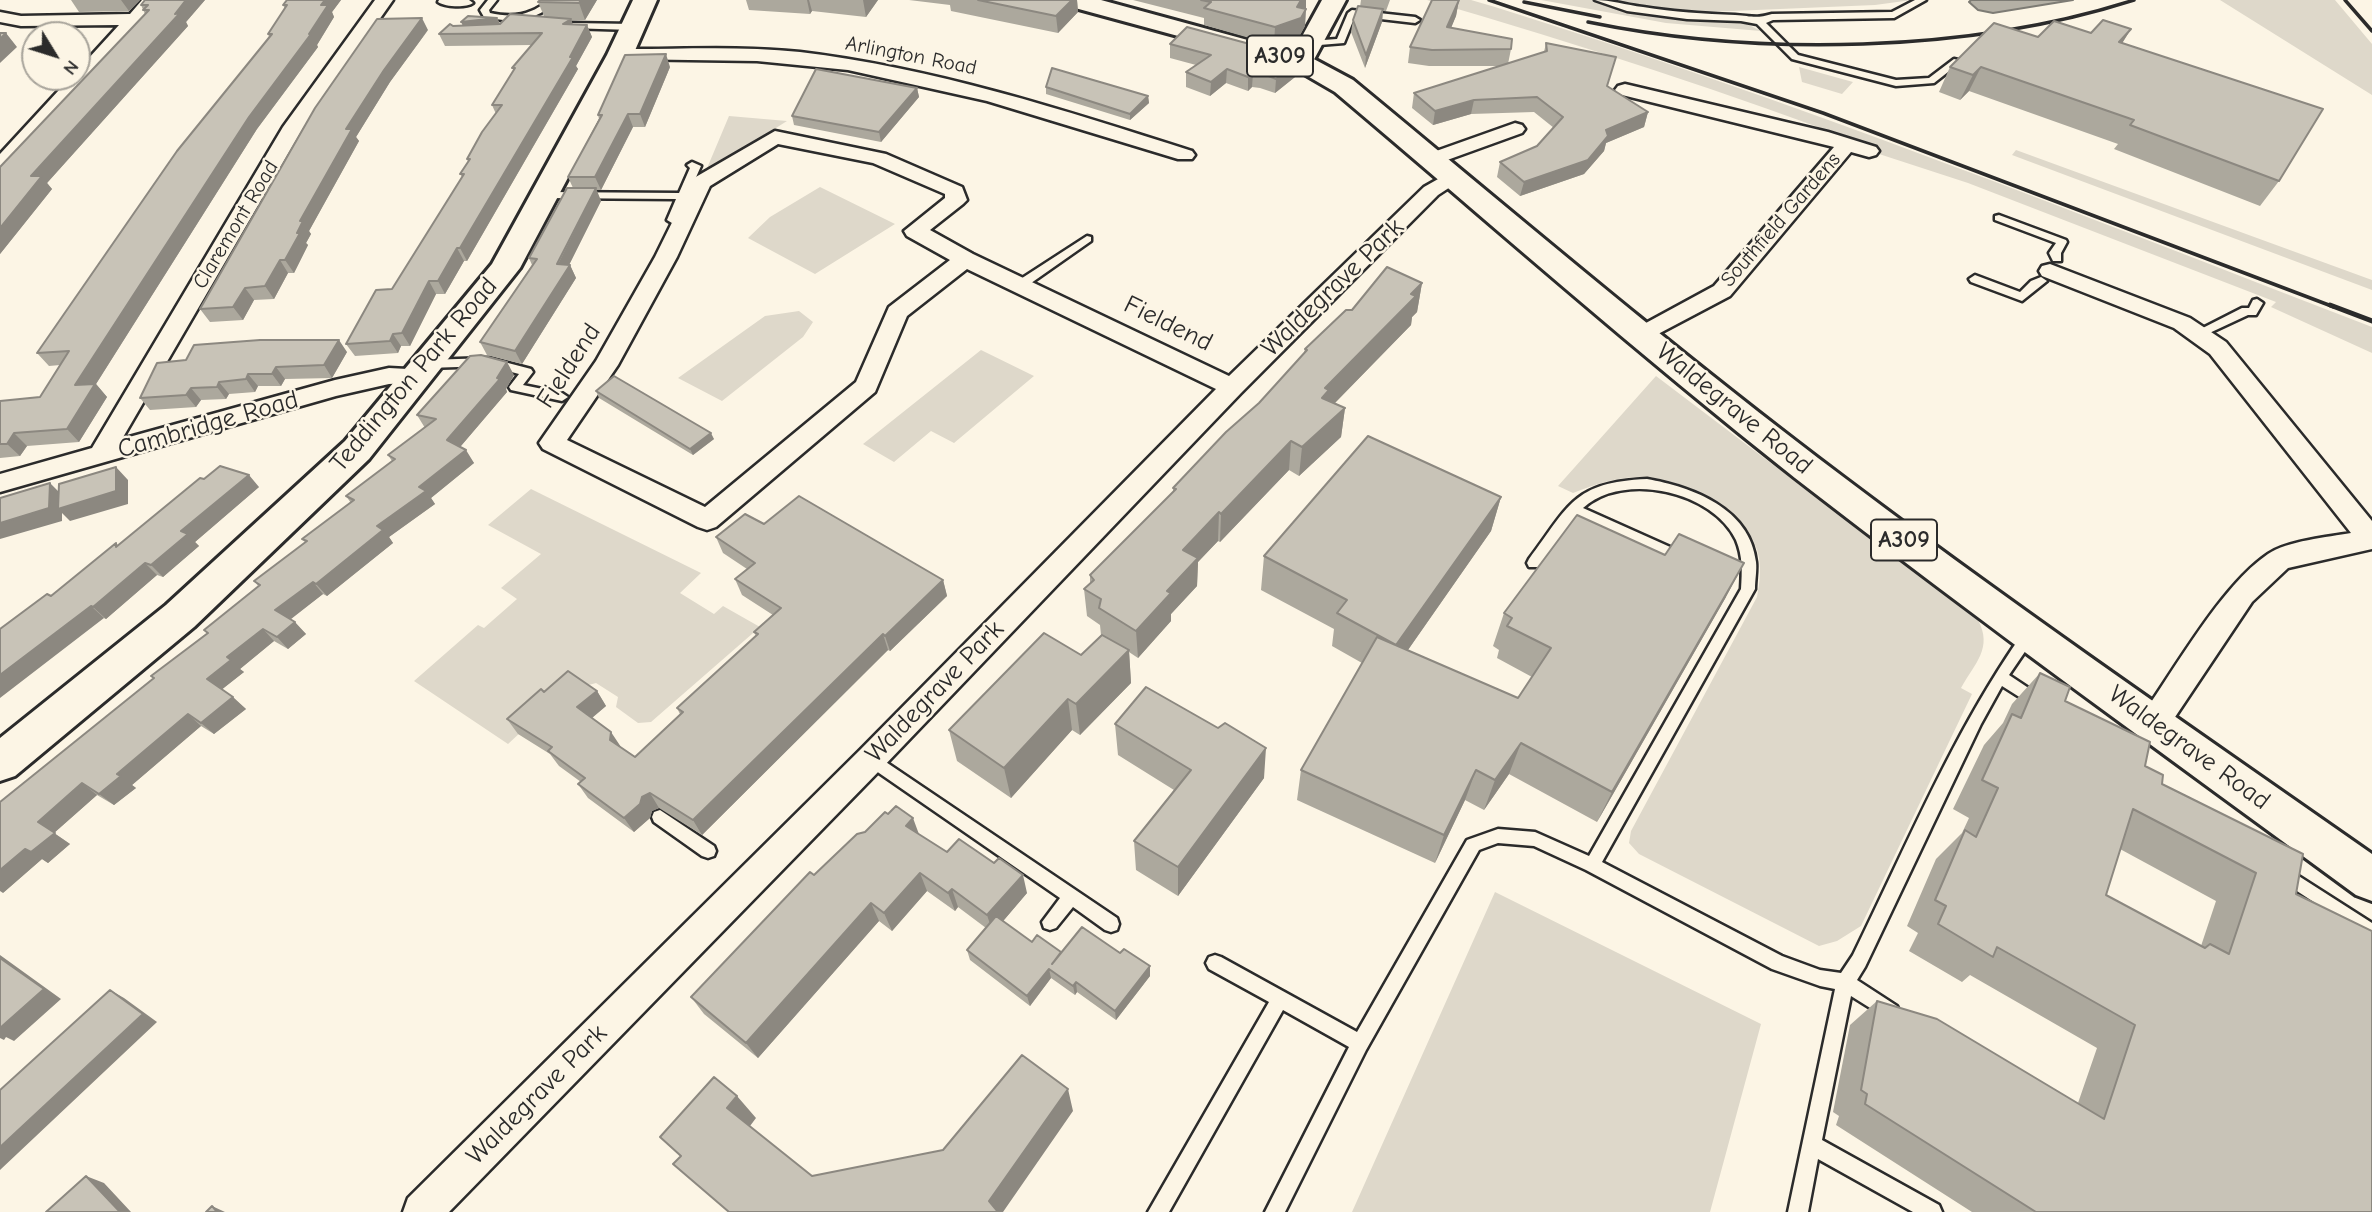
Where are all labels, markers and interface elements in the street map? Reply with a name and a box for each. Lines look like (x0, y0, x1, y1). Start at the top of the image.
north arrow (21, 21, 91, 91)
street label: Arlington Road (843, 31, 979, 81)
road number: A309 (1247, 36, 1313, 76)
text: N (58, 56, 83, 79)
street label: Southfield Gardens (1716, 148, 1846, 292)
street label: Claremont Road (188, 156, 284, 294)
street label: Waldegrave Park (1255, 212, 1411, 364)
street label: Teddington Park Road (324, 271, 504, 479)
street label: Fieldend (1119, 289, 1217, 359)
street label: Fieldend (530, 318, 608, 414)
street label: Waldegrave Road (1650, 336, 1818, 482)
street label: Cambridge Road (114, 384, 302, 466)
road number: A309 (1871, 520, 1937, 560)
street label: Waldegrave Park (859, 614, 1011, 770)
street label: Waldegrave Road (2102, 679, 2276, 817)
street label: Waldegrave Park (460, 1018, 614, 1172)

